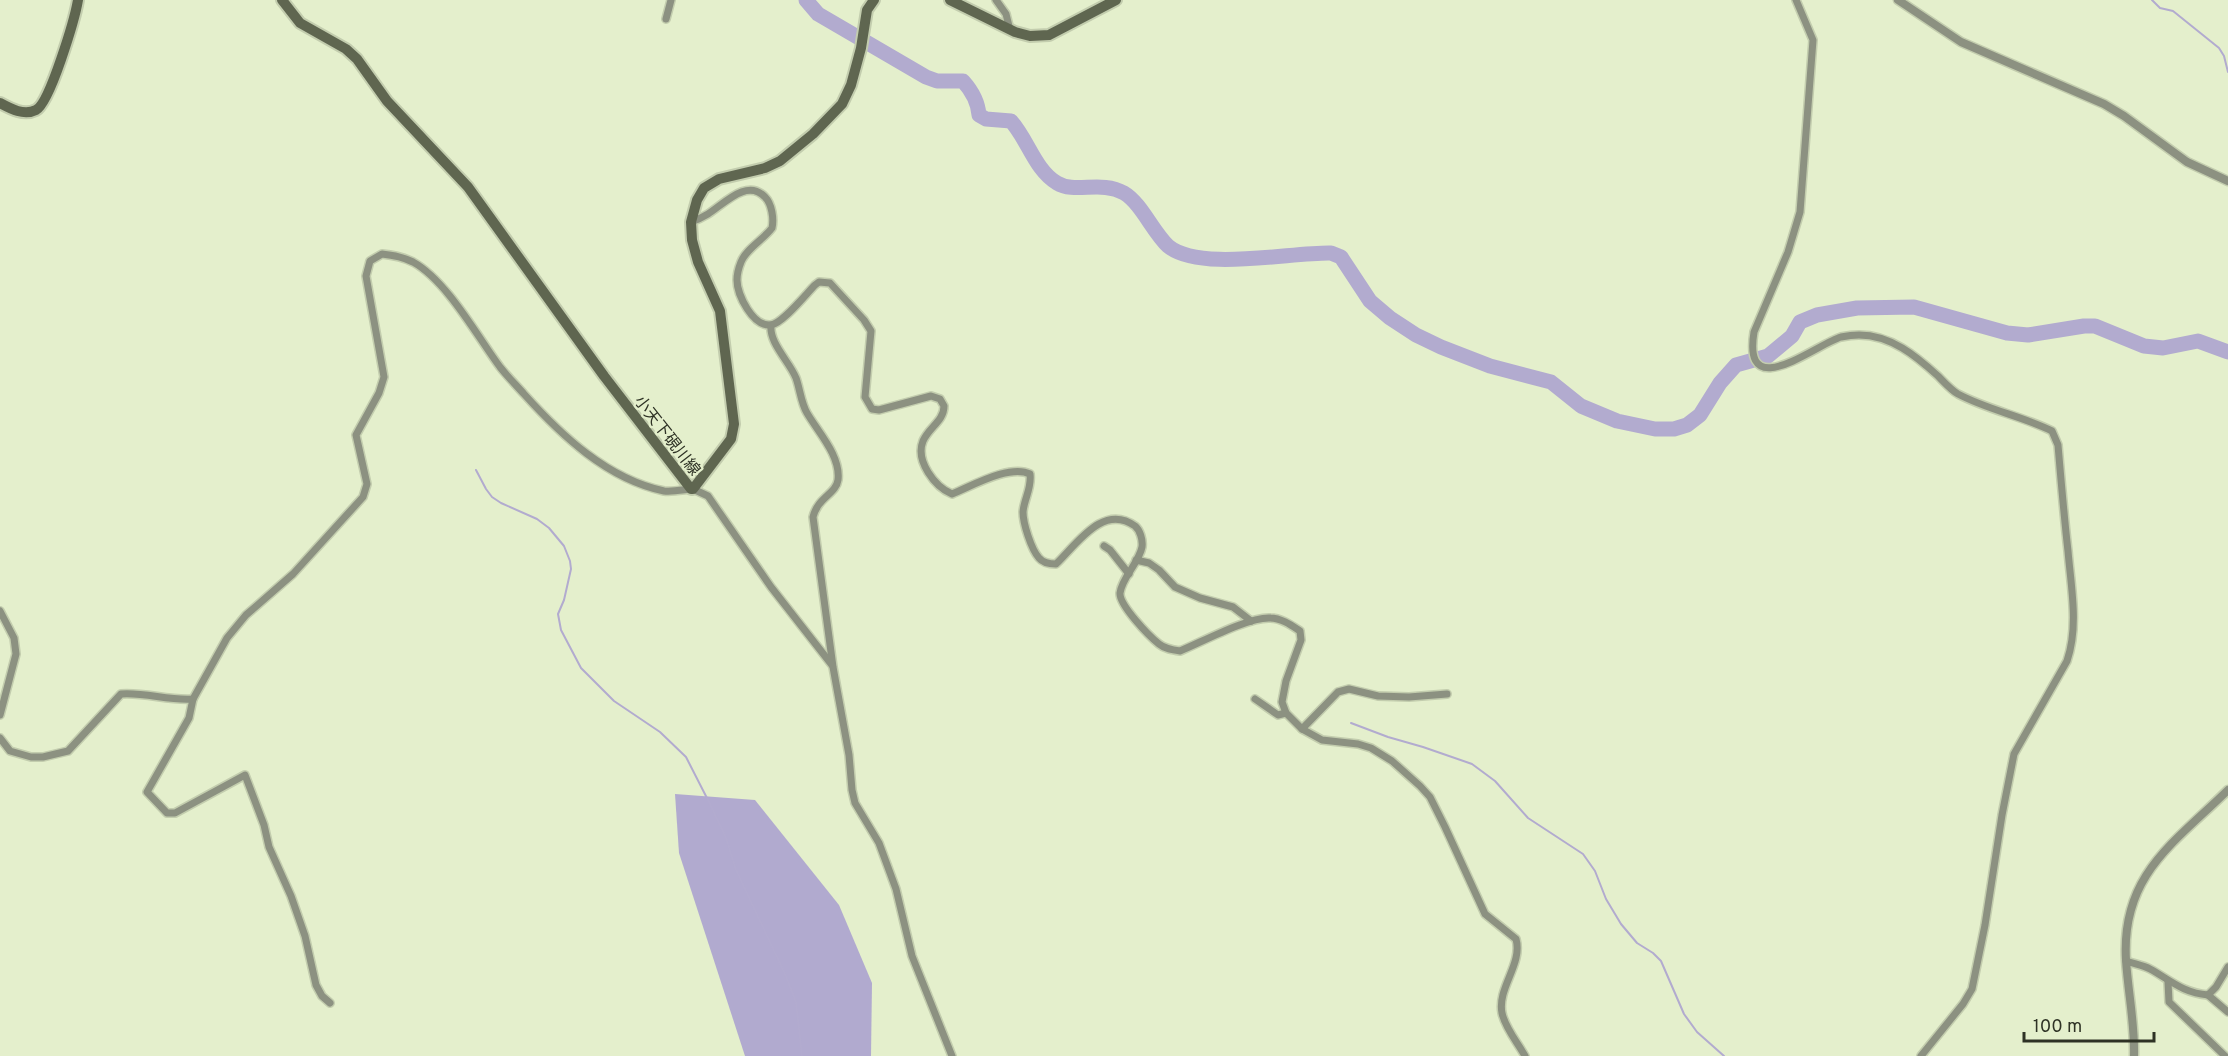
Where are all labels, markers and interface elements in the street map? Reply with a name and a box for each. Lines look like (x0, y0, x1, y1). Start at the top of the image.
street label: 小天下硯川線 (629, 392, 704, 480)
scale bar (2024, 1005, 2154, 1043)
text: 100 m (2033, 1016, 2082, 1039)

